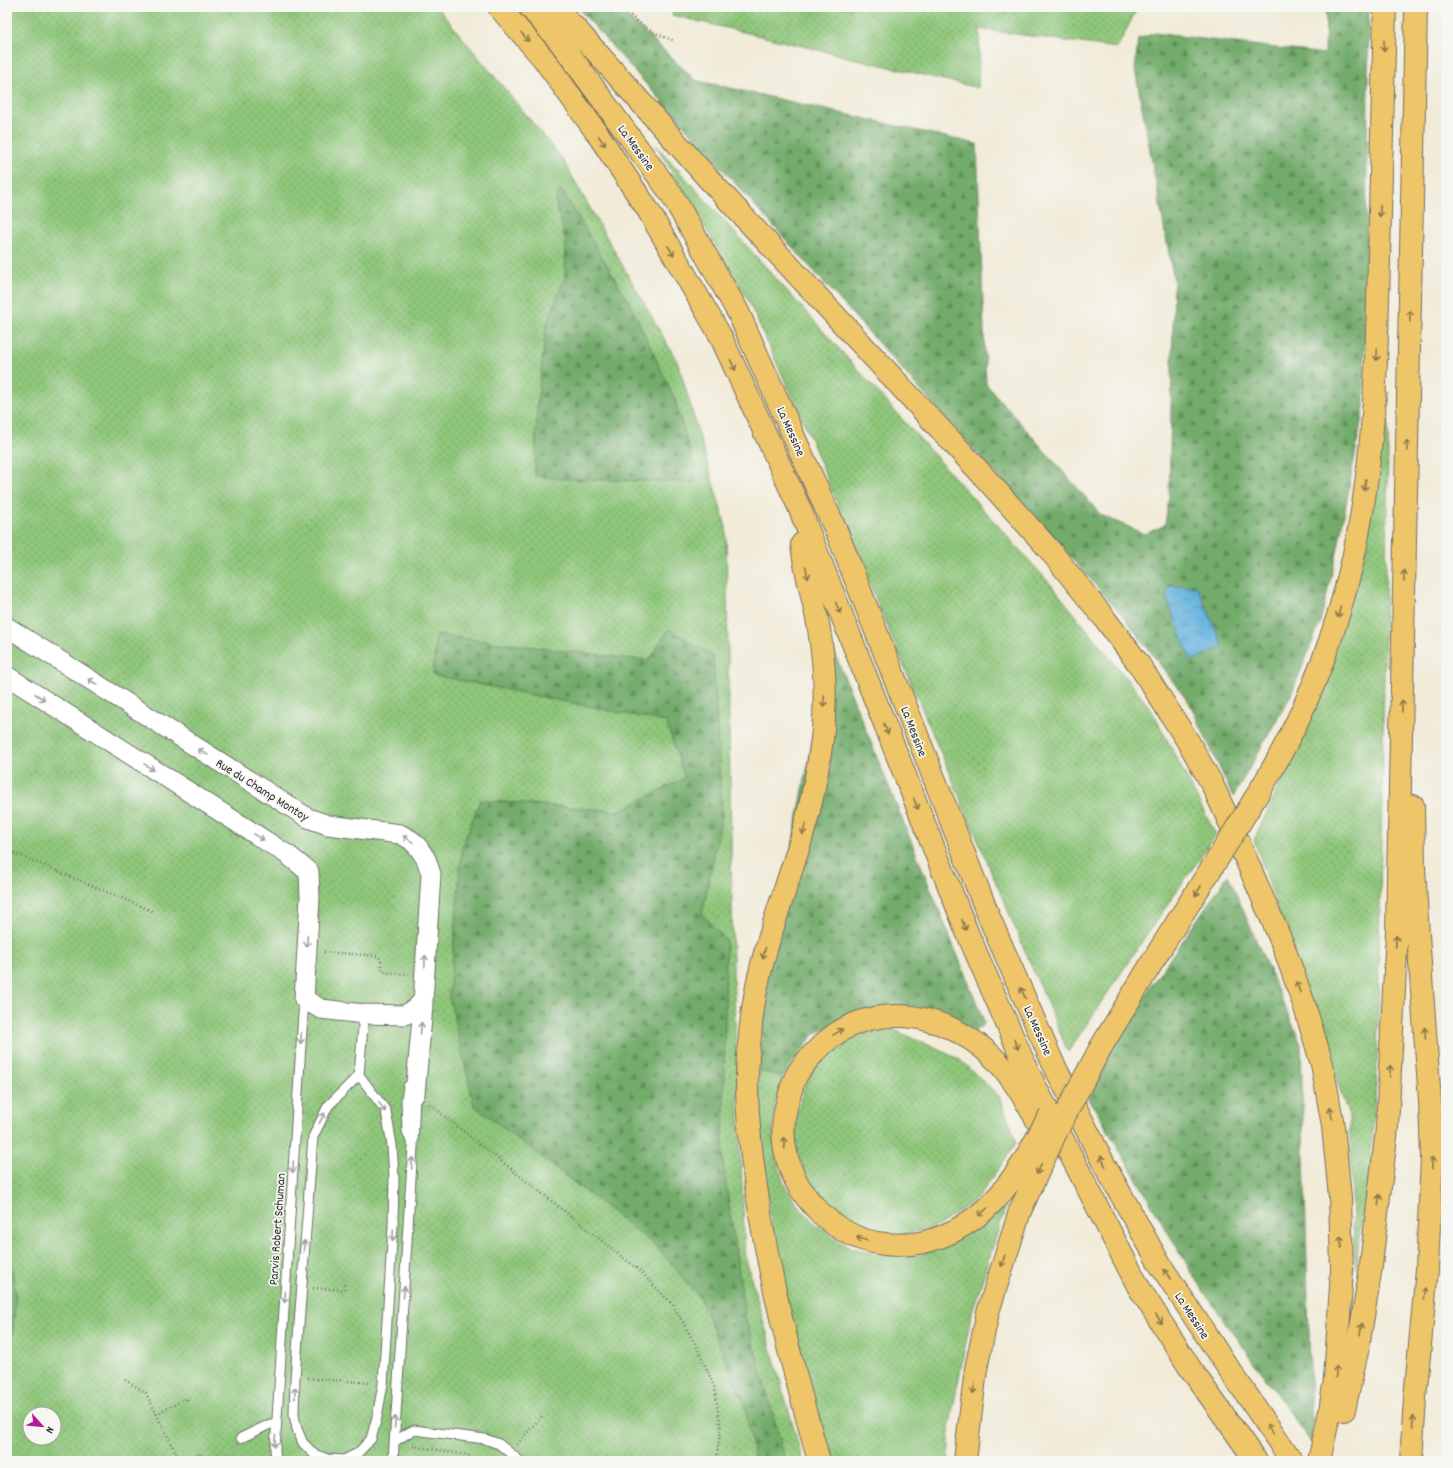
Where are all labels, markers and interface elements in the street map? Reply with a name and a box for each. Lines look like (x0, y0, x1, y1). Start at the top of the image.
one-way arrow (520, 31, 529, 42)
one-way arrow (1380, 39, 1388, 52)
street label: La Messine (612, 122, 658, 176)
one-way arrow (598, 135, 606, 146)
one-way arrow (1376, 204, 1384, 217)
one-way arrow (668, 245, 676, 257)
one-way arrow (1406, 310, 1414, 323)
one-way arrow (1373, 348, 1380, 361)
one-way arrow (730, 359, 737, 371)
street label: La Messine (770, 404, 809, 460)
one-way arrow (1403, 440, 1411, 453)
one-way arrow (1361, 478, 1369, 491)
one-way arrow (804, 566, 812, 579)
one-way arrow (1400, 570, 1408, 583)
one-way arrow (835, 602, 842, 614)
one-way arrow (1335, 605, 1342, 618)
one-way arrow (88, 678, 99, 686)
one-way arrow (34, 693, 45, 701)
one-way arrow (820, 694, 828, 707)
one-way arrow (1398, 700, 1406, 713)
street label: La Messine (894, 704, 931, 760)
one-way arrow (883, 723, 890, 735)
one-way arrow (197, 747, 209, 755)
street label: Rue du Champ Montoy (211, 755, 313, 828)
one-way arrow (143, 763, 154, 771)
one-way arrow (912, 797, 920, 809)
one-way arrow (799, 823, 807, 836)
one-way arrow (253, 833, 265, 841)
one-way arrow (403, 835, 414, 843)
one-way arrow (1193, 885, 1201, 897)
one-way arrow (961, 918, 968, 930)
one-way arrow (304, 934, 311, 947)
one-way arrow (1393, 935, 1400, 948)
one-way arrow (760, 947, 768, 960)
one-way arrow (422, 955, 429, 968)
one-way arrow (1294, 981, 1301, 994)
one-way arrow (1019, 988, 1026, 1000)
street label: La Messine (1017, 1003, 1056, 1059)
one-way arrow (417, 1022, 425, 1035)
one-way arrow (1422, 1027, 1429, 1040)
one-way arrow (832, 1028, 844, 1036)
one-way arrow (298, 1031, 305, 1044)
one-way arrow (1013, 1037, 1020, 1049)
one-way arrow (1386, 1065, 1393, 1078)
one-way arrow (378, 1101, 386, 1112)
one-way arrow (1326, 1107, 1334, 1120)
one-way arrow (319, 1113, 326, 1125)
one-way arrow (781, 1137, 788, 1150)
one-way arrow (1098, 1156, 1106, 1168)
one-way arrow (409, 1157, 416, 1170)
one-way arrow (1428, 1157, 1436, 1170)
one-way arrow (289, 1160, 297, 1173)
one-way arrow (1035, 1162, 1042, 1174)
street label: Parvis Robert Schuman (265, 1172, 292, 1286)
one-way arrow (1375, 1194, 1382, 1207)
one-way arrow (978, 1207, 988, 1216)
one-way arrow (389, 1228, 396, 1241)
one-way arrow (856, 1235, 869, 1242)
one-way arrow (1337, 1236, 1345, 1249)
one-way arrow (301, 1240, 308, 1253)
one-way arrow (999, 1255, 1006, 1268)
one-way arrow (1162, 1269, 1171, 1280)
one-way arrow (400, 1286, 407, 1299)
one-way arrow (1421, 1287, 1429, 1300)
street label: La Messine (1169, 1289, 1213, 1344)
one-way arrow (281, 1290, 288, 1303)
one-way arrow (1155, 1313, 1163, 1324)
one-way arrow (1357, 1323, 1365, 1336)
one-way arrow (1332, 1366, 1339, 1379)
one-way arrow (970, 1381, 978, 1394)
one-way arrow (291, 1387, 299, 1400)
north arrow (22, 1406, 62, 1446)
one-way arrow (392, 1416, 399, 1429)
one-way arrow (1410, 1416, 1417, 1429)
text: N (41, 1424, 57, 1436)
one-way arrow (1266, 1424, 1274, 1435)
one-way arrow (272, 1434, 279, 1447)

